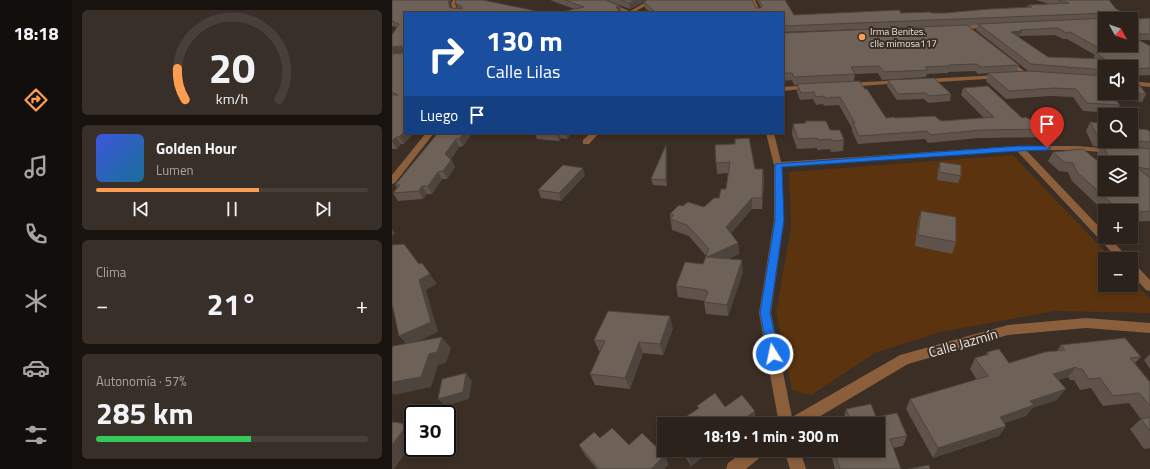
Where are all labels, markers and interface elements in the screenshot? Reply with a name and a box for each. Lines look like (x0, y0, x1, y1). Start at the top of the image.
north arrow (1098, 12, 1138, 52)
map controls (1098, 12, 1138, 292)
text: 130 m (486, 19, 563, 62)
text: 18:18 (14, 20, 58, 47)
place label: Irma Benites. clle mimosa117 (870, 24, 937, 51)
icon: right (420, 28, 472, 80)
marker: Irma Benites. clle mimosa117 (857, 32, 867, 42)
text: 20 (209, 36, 255, 99)
text: Calle Lilas (486, 58, 560, 85)
button: sound (1098, 60, 1138, 100)
icon: directions (22, 86, 50, 114)
text: km/h (216, 88, 248, 110)
text: Luego (420, 104, 458, 127)
icon: arrive (466, 104, 488, 126)
pin (1030, 107, 1064, 148)
button: search (1098, 108, 1138, 148)
icon: arrive (1036, 113, 1058, 135)
text: Golden Hour (156, 137, 237, 160)
icon: music (22, 153, 50, 181)
button: layers (1098, 156, 1138, 196)
text: Lumen (156, 160, 193, 180)
icon: previous (130, 198, 152, 220)
icon: pause (221, 198, 243, 220)
icon: next (312, 198, 334, 220)
button: + (1098, 204, 1138, 244)
icon: phone (22, 220, 50, 248)
button: − (1098, 252, 1138, 292)
text: Clima (96, 262, 126, 282)
text: 21° (207, 281, 257, 327)
icon: climate (22, 287, 50, 315)
text: − (96, 288, 108, 322)
text: + (356, 288, 368, 322)
street label: Calle Jazmín (926, 323, 1000, 362)
position arrow (752, 333, 794, 375)
icon: car (22, 354, 50, 382)
text: Autonomía · 57% (96, 371, 187, 391)
text: 285 km (96, 390, 194, 436)
speed limit sign: 30 (404, 405, 456, 457)
icon: filters (22, 421, 50, 449)
text: 18:19 · 1 min · 300 m (703, 425, 839, 448)

